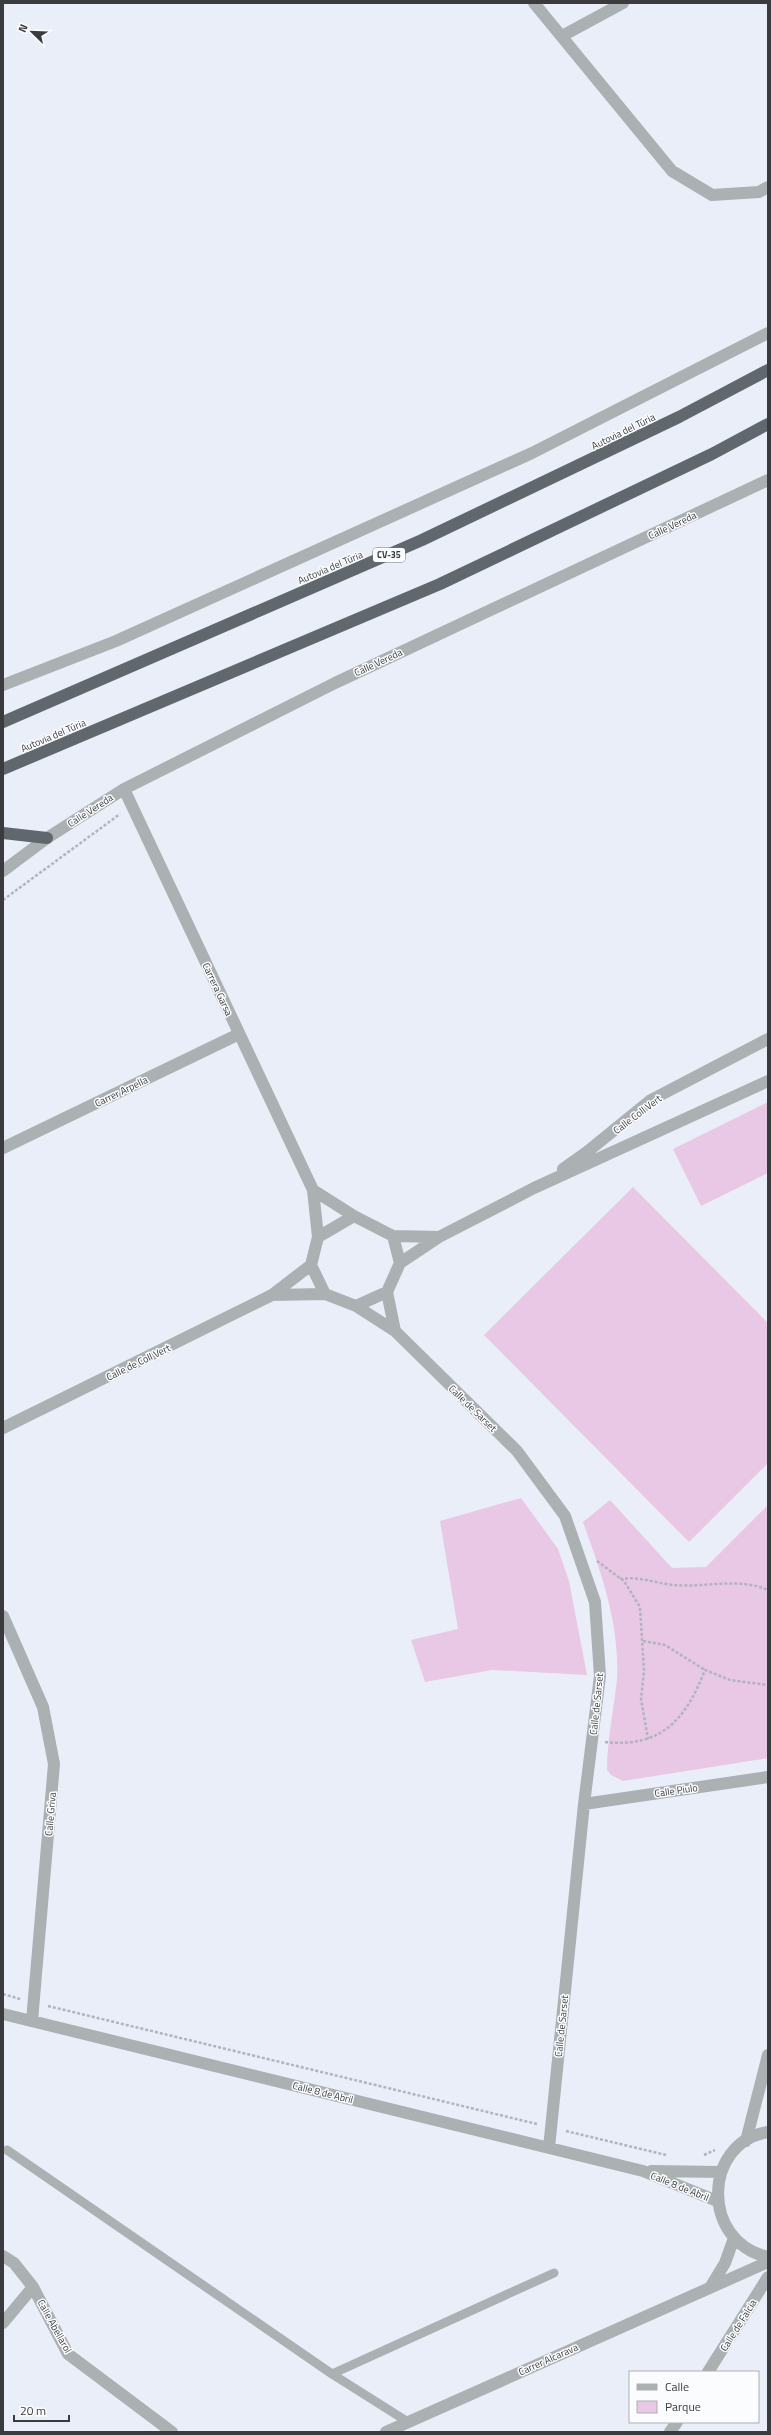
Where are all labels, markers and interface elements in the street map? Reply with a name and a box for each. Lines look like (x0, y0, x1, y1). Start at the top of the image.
north arrow (12, 12, 52, 52)
text: N (14, 21, 32, 35)
street label: Autovia del Túria (589, 409, 658, 453)
street label: Calle Vereda (646, 508, 699, 543)
street label: Autovia del Túria (295, 547, 365, 588)
road number: CV-35 (373, 548, 405, 562)
street label: Calle Vereda (352, 645, 405, 680)
street label: Autovia del Túria (18, 715, 88, 756)
street label: Calle Vereda (65, 790, 116, 831)
street label: Carrera Garsa (199, 960, 236, 1018)
street label: Carrer Arpella (92, 1072, 150, 1111)
street label: Calle Coll Vert (610, 1091, 665, 1138)
street label: Calle de Coll Vert (104, 1340, 173, 1384)
street label: Calle de Sarset (445, 1381, 500, 1436)
street label: Calle de Sarset (586, 1672, 607, 1736)
street label: Calle Piulo (654, 1780, 699, 1801)
street label: Calle Griva (41, 1792, 60, 1837)
street label: Calle de Sarset (551, 1994, 572, 2058)
street label: Calle 8 de Abril (291, 2078, 355, 2107)
street label: Calle 8 de Abril (648, 2168, 711, 2205)
street label: Calle de Falcia (717, 2296, 760, 2354)
street label: Calle Abellarol (34, 2297, 75, 2356)
street label: Carrer Alcarava (516, 2340, 580, 2379)
legend (629, 2371, 759, 2423)
text: Calle (665, 2377, 689, 2396)
scale bar (14, 2397, 69, 2423)
text: Parque (665, 2397, 701, 2416)
text: 20 m (20, 2401, 46, 2420)

